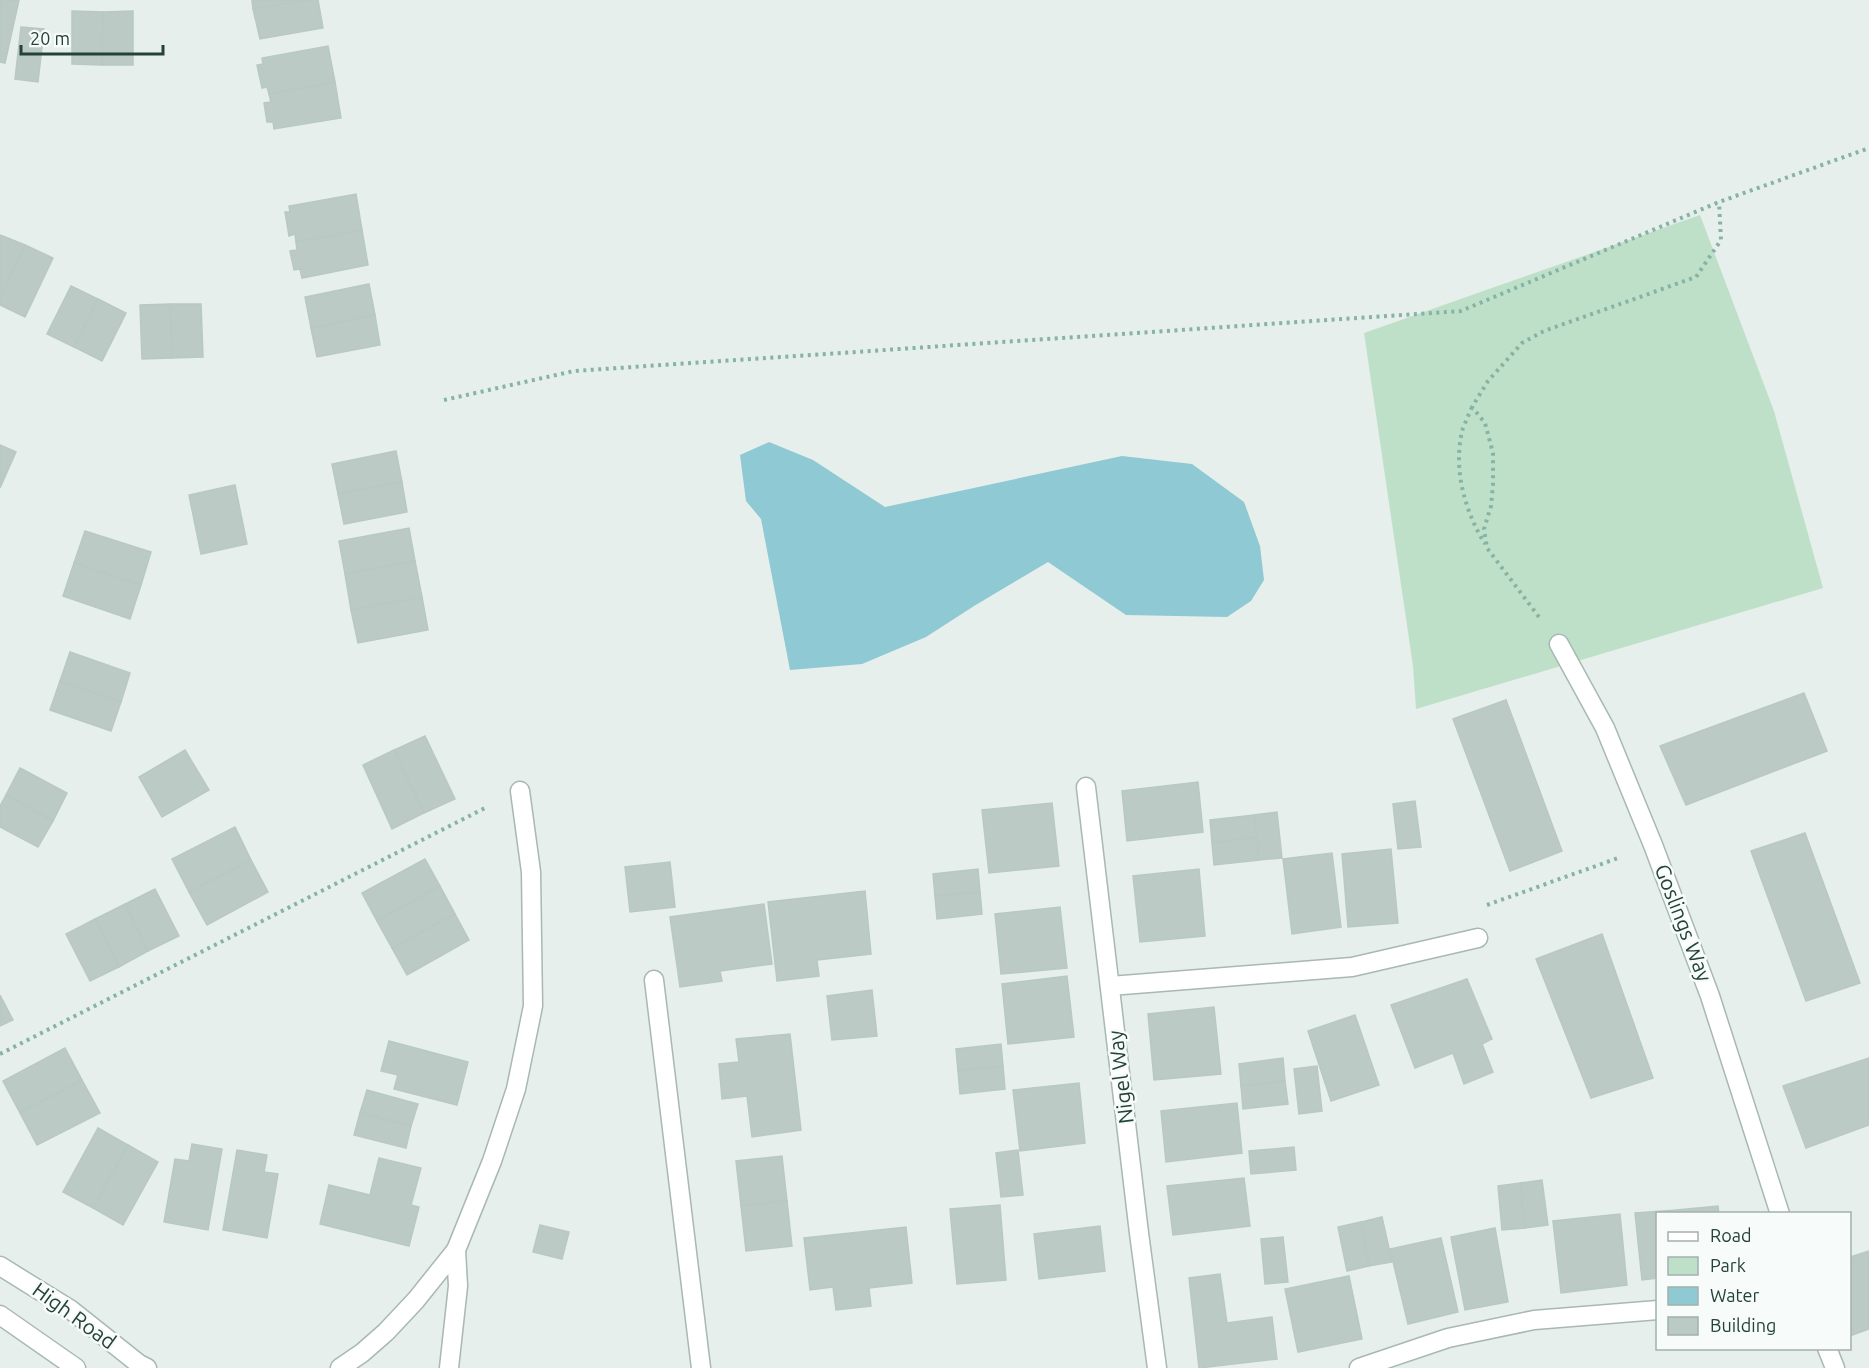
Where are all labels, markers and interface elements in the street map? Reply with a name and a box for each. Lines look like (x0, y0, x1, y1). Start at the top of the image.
scale bar (21, 18, 164, 56)
text: 20 m (30, 28, 70, 48)
street label: Goslings Way (1651, 861, 1717, 985)
street label: Nigel Way (1102, 1029, 1138, 1125)
legend (1656, 1212, 1851, 1350)
text: Road (1710, 1225, 1752, 1245)
text: Park (1710, 1255, 1746, 1275)
street label: High Road (28, 1277, 121, 1353)
text: Water (1710, 1285, 1760, 1305)
text: Building (1710, 1315, 1776, 1335)

